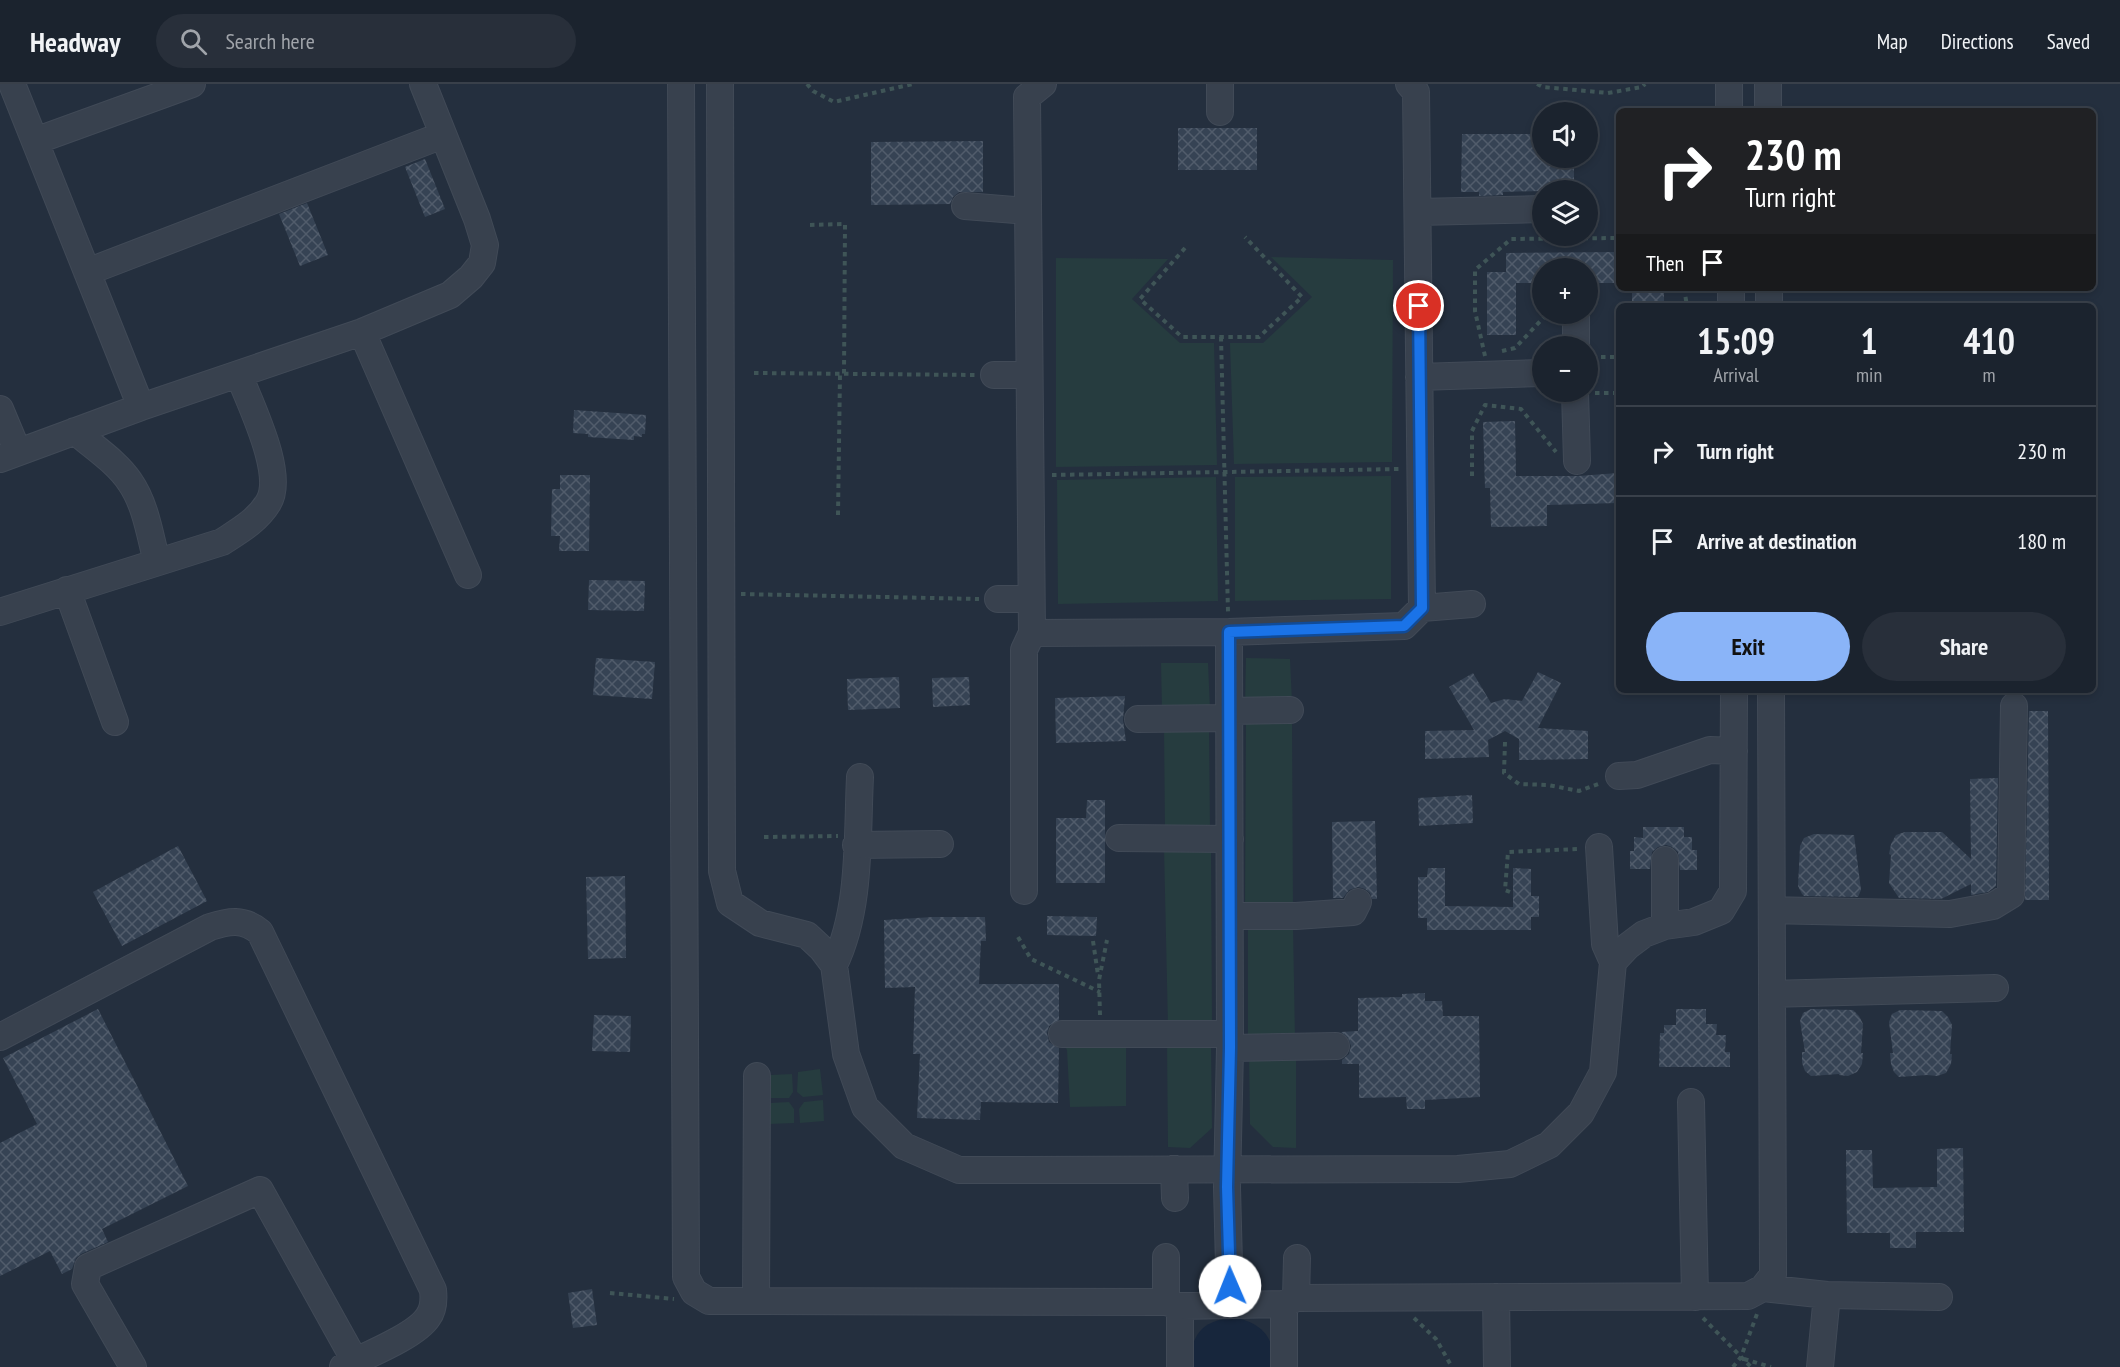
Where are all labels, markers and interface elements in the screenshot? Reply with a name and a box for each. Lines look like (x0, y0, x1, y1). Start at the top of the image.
search box (156, 14, 576, 68)
text: Headway (30, 23, 120, 60)
icon: search (177, 25, 210, 58)
text: Search here (225, 27, 315, 55)
text: Map (1877, 28, 1908, 55)
text: Directions (1941, 28, 2014, 55)
text: Saved (2047, 28, 2090, 55)
map controls (1532, 102, 1598, 402)
button: sound (1532, 102, 1598, 168)
text: 230 m (1745, 127, 1842, 182)
icon: right (1646, 132, 1724, 210)
button: layers (1532, 180, 1598, 246)
text: Turn right (1745, 180, 1836, 214)
icon: arrive (1696, 246, 1729, 279)
text: Then (1646, 249, 1684, 277)
button: + (1532, 258, 1598, 324)
pin (1393, 280, 1444, 331)
icon: arrive (1402, 289, 1435, 322)
text: 15:09 (1697, 317, 1775, 364)
text: 1 (1860, 317, 1878, 364)
text: 410 (1963, 317, 2015, 364)
button: − (1532, 336, 1598, 402)
text: Arrival (1713, 362, 1759, 388)
text: min (1856, 362, 1882, 388)
text: m (1983, 362, 1996, 388)
icon: right (1646, 435, 1679, 468)
text: Turn right (1697, 437, 1774, 465)
text: 230 m (2017, 437, 2066, 465)
icon: arrive (1646, 525, 1679, 558)
text: Arrive at destination (1697, 527, 1857, 555)
text: 180 m (2017, 527, 2066, 555)
button: Exit (1646, 612, 1850, 681)
button: Share (1862, 612, 2066, 681)
position arrow (1198, 1254, 1262, 1318)

